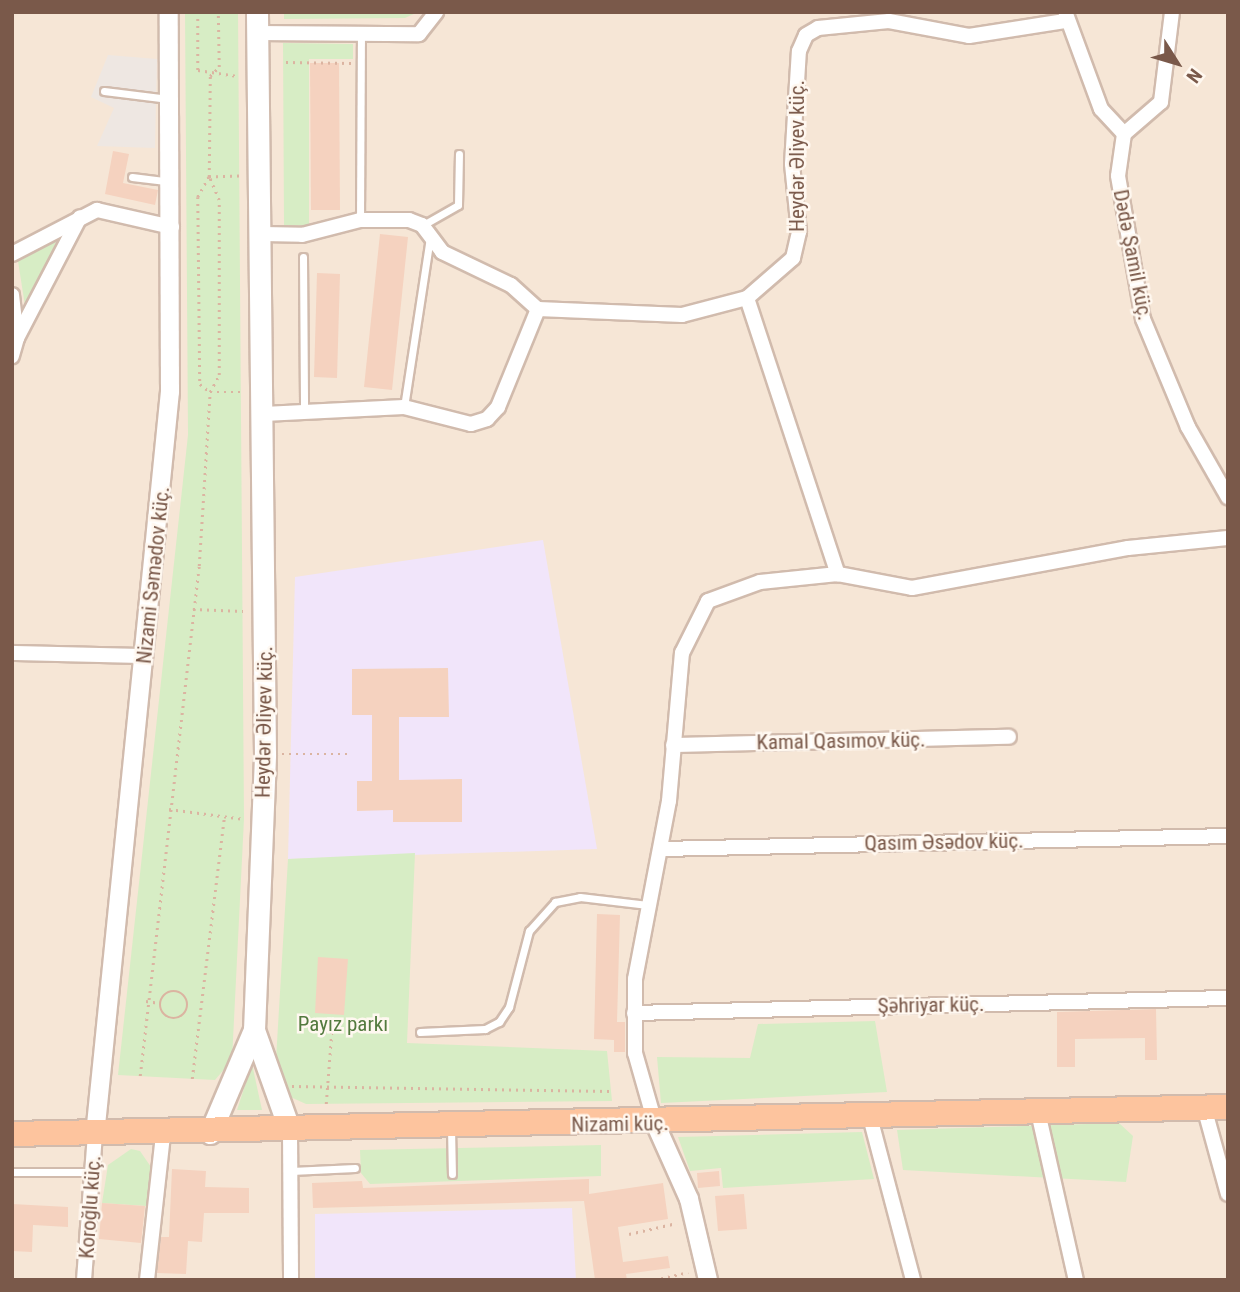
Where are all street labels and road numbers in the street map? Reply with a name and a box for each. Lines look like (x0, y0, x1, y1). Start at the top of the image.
street label: Heydər Əliyev küç. (784, 80, 810, 232)
street label: Dədə Şamil küç. (1108, 187, 1158, 323)
street label: Nizami Səmədov küç. (131, 485, 175, 665)
street label: Heydər Əliyev küç. (250, 646, 278, 798)
street label: Kamal Qasımov küç. (756, 727, 926, 755)
street label: Qasım Əsədov küç. (864, 828, 1024, 856)
street label: Şəhriyar küç. (877, 991, 985, 1019)
street label: Nizami küç. (571, 1111, 669, 1137)
street label: Koroğlu küç. (74, 1155, 106, 1259)

